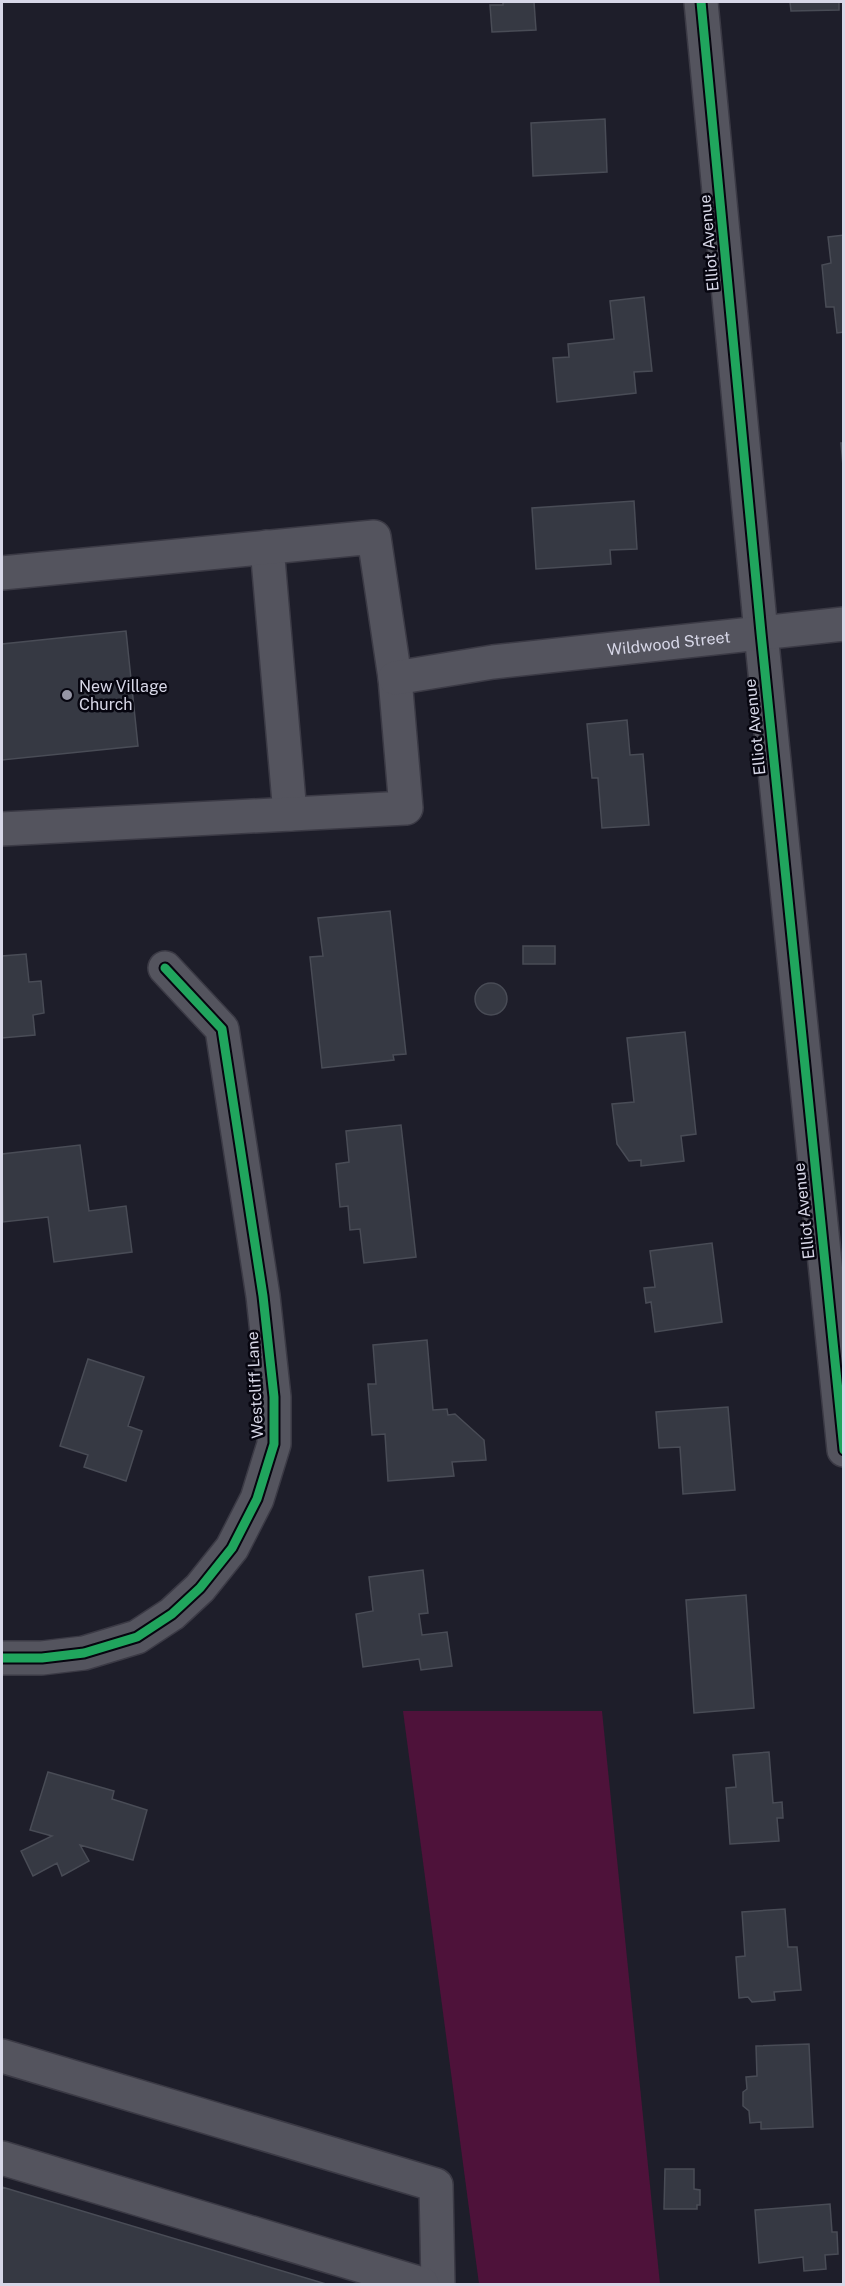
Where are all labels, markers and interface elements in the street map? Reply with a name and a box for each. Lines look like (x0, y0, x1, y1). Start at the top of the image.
street label: Elliot Avenue (695, 194, 723, 292)
street label: Wildwood Street (606, 627, 731, 659)
place label: New Village Church (79, 677, 168, 714)
street label: Elliot Avenue (740, 678, 770, 776)
marker: New Village Church (60, 688, 74, 702)
street label: Elliot Avenue (789, 1162, 819, 1260)
street label: Westcliff Lane (243, 1331, 267, 1439)

